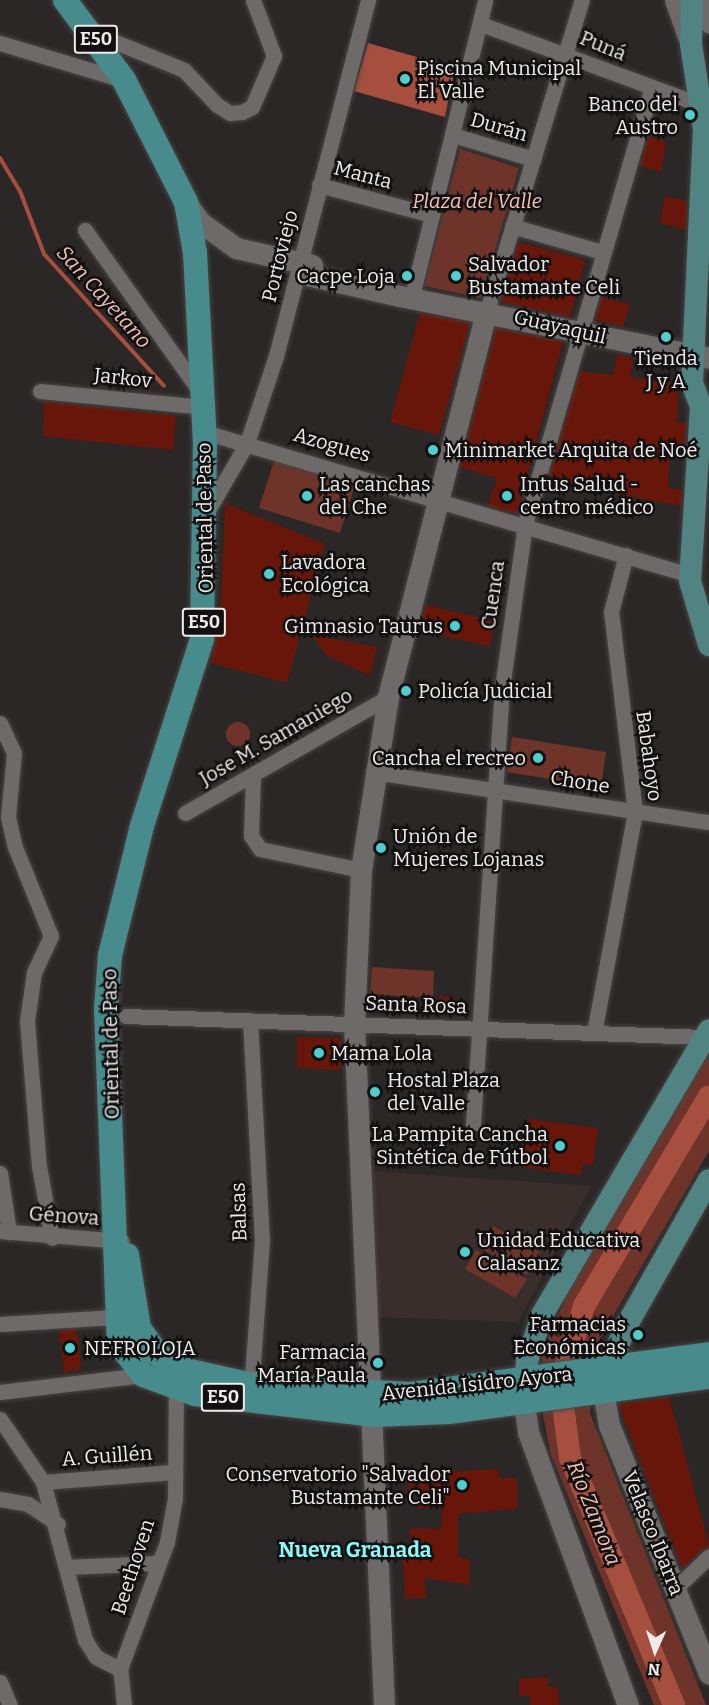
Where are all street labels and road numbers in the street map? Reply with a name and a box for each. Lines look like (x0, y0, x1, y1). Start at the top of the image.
road number: E50 (74, 24, 118, 54)
street label: Puná (576, 26, 630, 66)
street label: Durán (468, 107, 530, 147)
street label: Manta (331, 156, 395, 194)
street label: Portoviejo (257, 208, 303, 304)
street label: Guayaquil (511, 305, 609, 349)
street label: Jarkov (93, 363, 153, 393)
street label: Azogues (291, 423, 373, 467)
street label: Oriental de Paso (192, 442, 218, 594)
street label: Cuenca (476, 559, 510, 631)
road number: E50 (182, 607, 226, 637)
street label: Jose M. Samaniego (195, 683, 357, 791)
street label: Babahoyo (631, 709, 667, 803)
street label: Chone (549, 765, 611, 799)
street label: Oriental de Paso (98, 968, 124, 1120)
street label: Santa Rosa (365, 991, 467, 1019)
street label: Balsas (226, 1182, 252, 1242)
street label: Génova (28, 1202, 100, 1230)
street label: Avenida Isidro Ayora (381, 1362, 573, 1406)
road number: E50 (200, 1382, 246, 1412)
street label: A. Guillén (61, 1441, 153, 1471)
street label: Velasco Ibarra (617, 1467, 689, 1599)
street label: Beethoven (106, 1516, 160, 1618)

